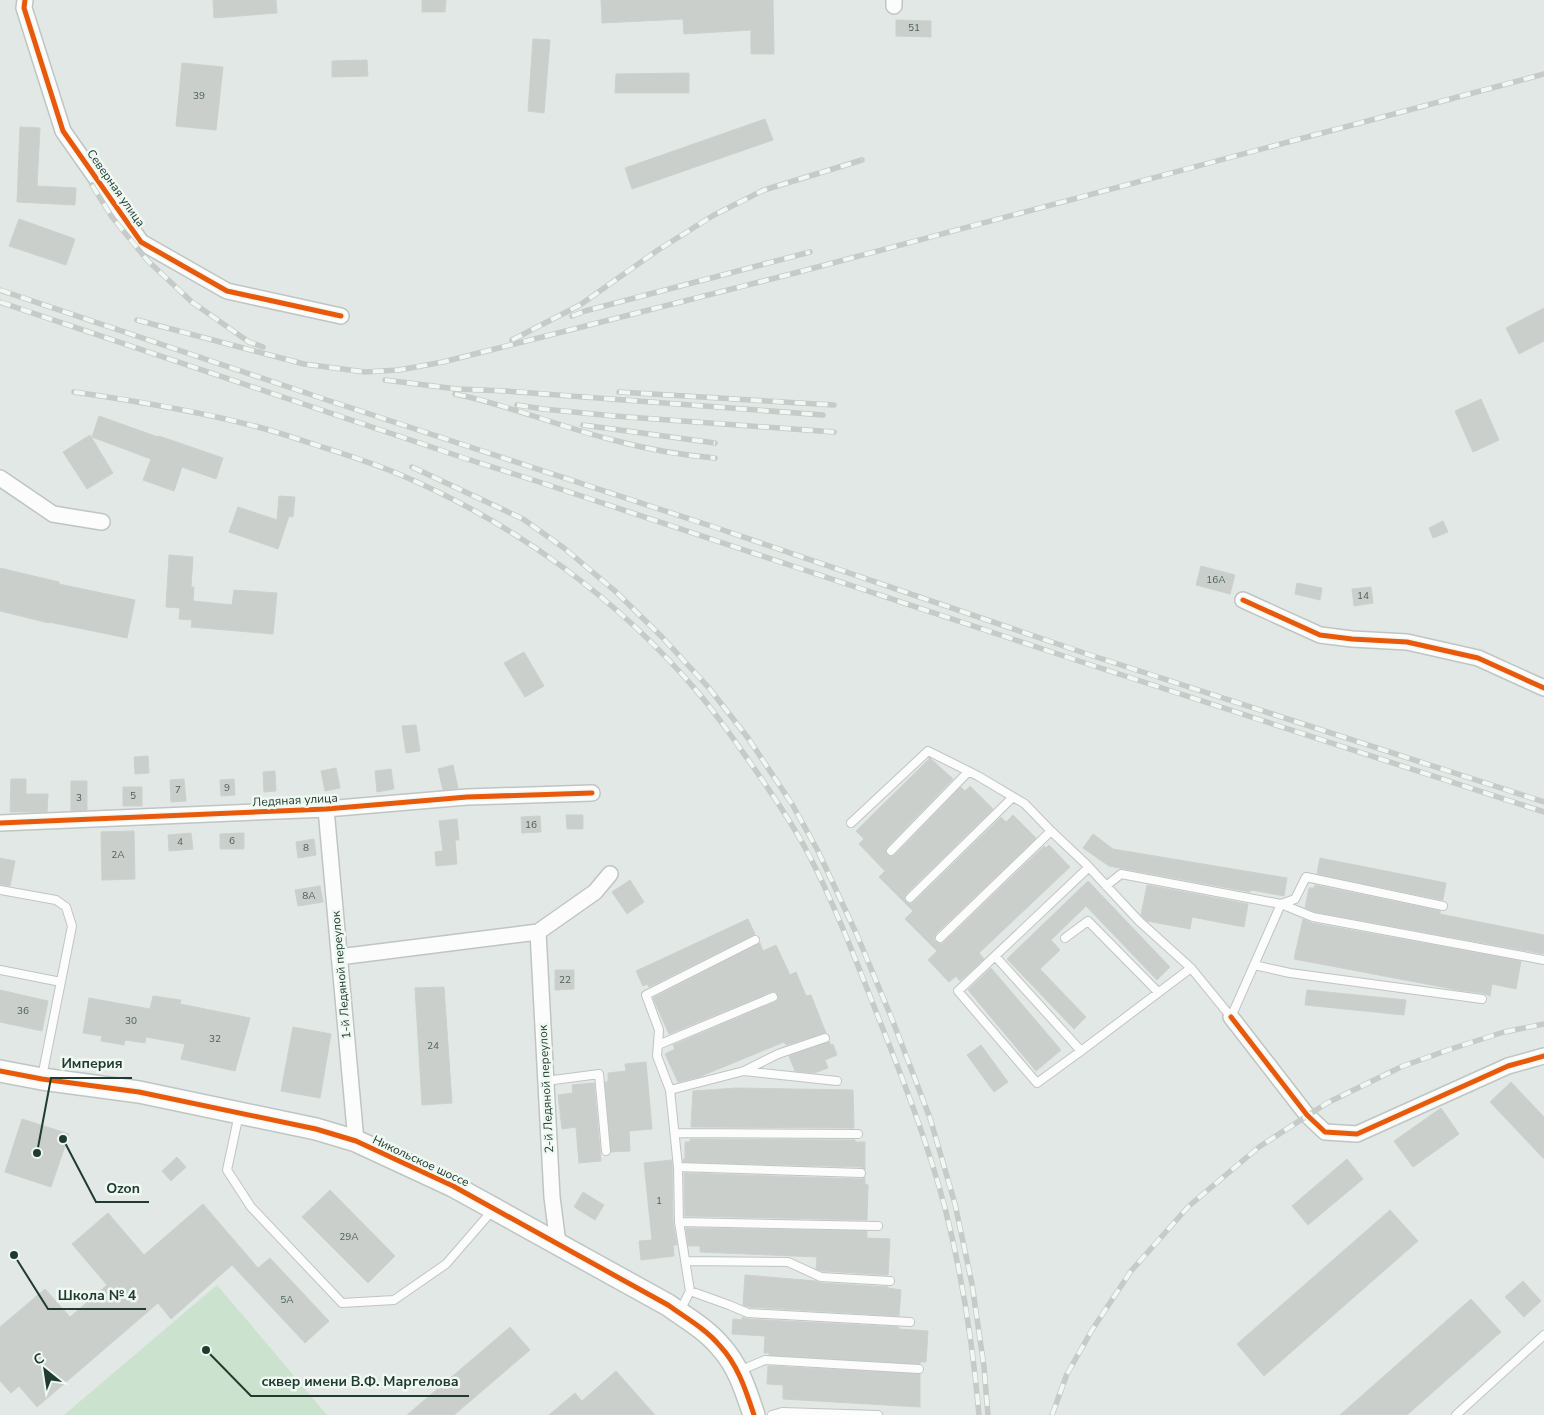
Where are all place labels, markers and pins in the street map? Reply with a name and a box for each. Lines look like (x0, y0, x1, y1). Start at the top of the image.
callout: Империя (51, 1049, 132, 1078)
callout: Ozon (96, 1173, 149, 1202)
callout: Школа № 4 (48, 1280, 146, 1309)
callout: сквер имени В.Ф. Маргелова (251, 1367, 469, 1396)

